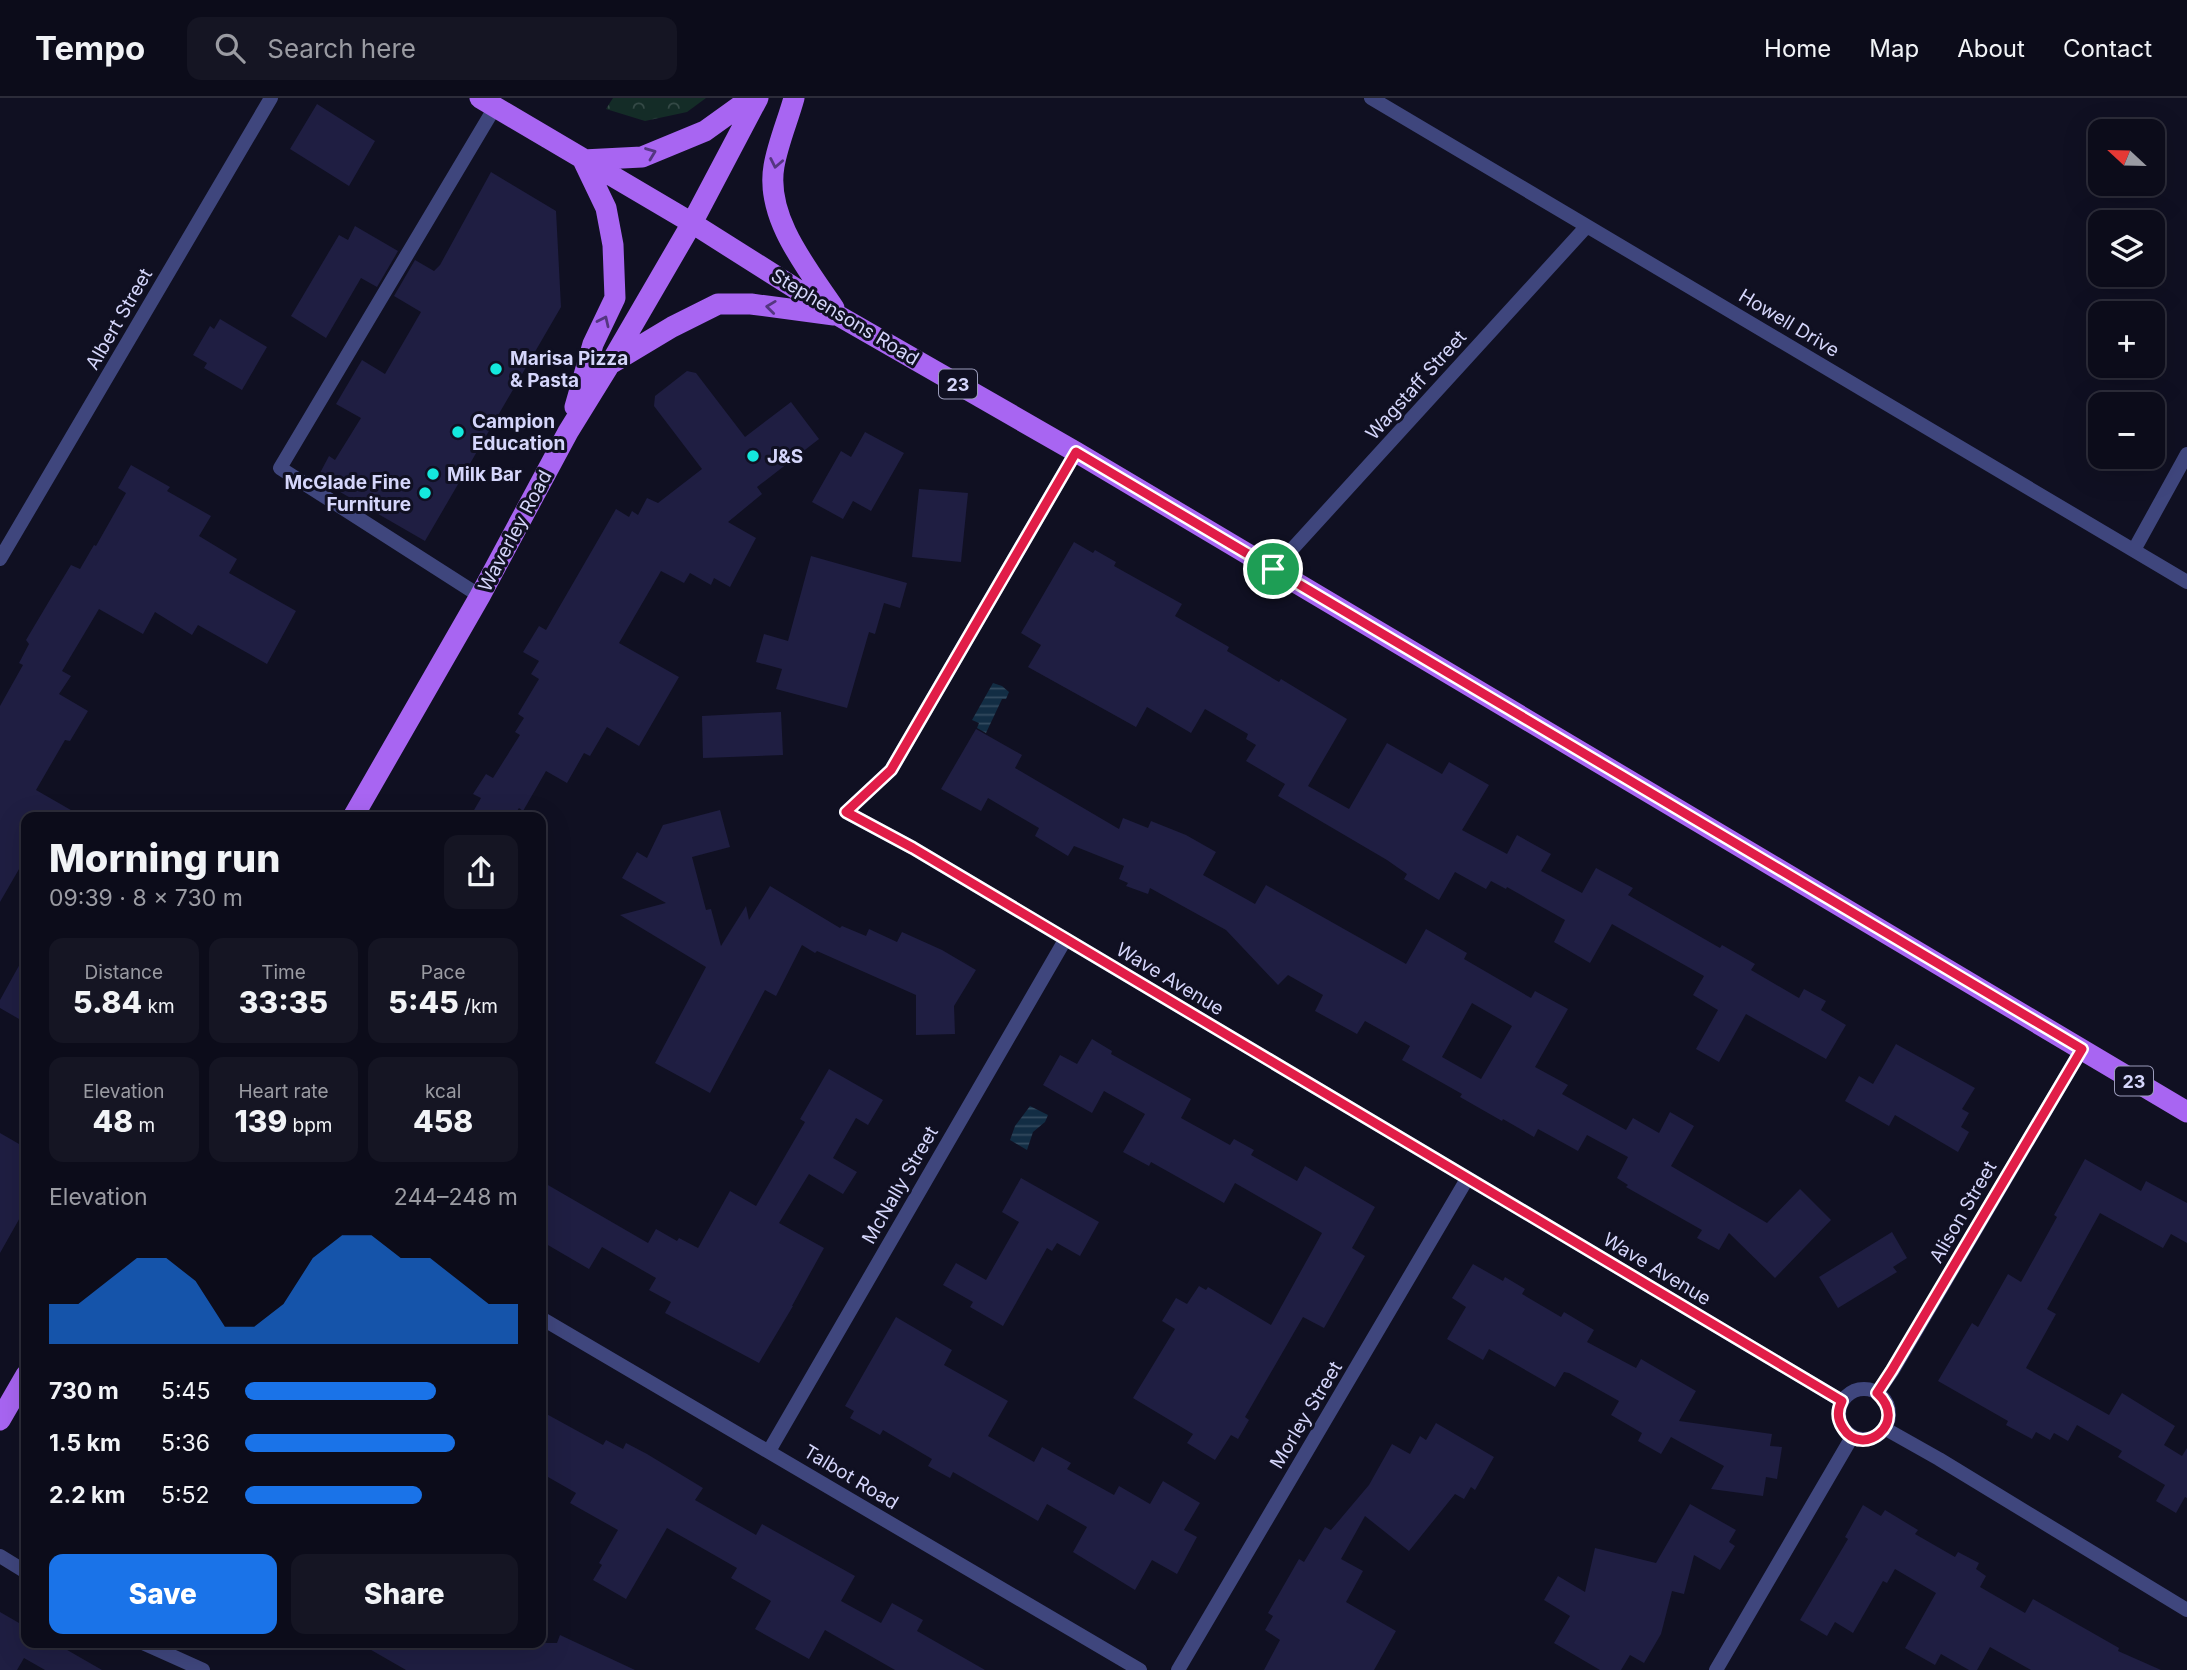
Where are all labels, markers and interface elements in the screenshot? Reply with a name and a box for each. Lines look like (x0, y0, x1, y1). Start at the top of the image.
search box (187, 17, 677, 80)
text: Tempo (35, 28, 145, 68)
icon: search (211, 29, 249, 67)
text: Search here (267, 33, 416, 64)
text: Home (1764, 34, 1831, 63)
text: Map (1869, 34, 1919, 63)
text: About (1957, 34, 2025, 63)
text: Contact (2063, 34, 2152, 63)
north arrow (2088, 119, 2165, 196)
map controls (2088, 119, 2165, 469)
one-way arrow (644, 147, 656, 161)
one-way arrow (769, 158, 784, 169)
button: layers (2088, 210, 2165, 287)
street label: Albert Street (81, 264, 157, 374)
street label: Stephensons Road (767, 264, 923, 370)
street label: Howell Drive (1735, 284, 1843, 362)
one-way arrow (766, 300, 777, 315)
button: + (2088, 301, 2165, 378)
one-way arrow (596, 316, 610, 328)
street label: Wagstaff Street (1361, 326, 1471, 444)
place label: Marisa Pizza & Pasta (510, 347, 628, 392)
marker: Marisa Pizza & Pasta (488, 361, 504, 377)
road number: 23 (939, 370, 977, 398)
button: − (2088, 392, 2165, 469)
place label: Campion Education (472, 410, 565, 455)
marker: Campion Education (450, 424, 466, 440)
place label: J&S (767, 445, 803, 468)
marker: J&S (745, 448, 761, 464)
place label: Milk Bar (447, 463, 522, 486)
marker: Milk Bar (425, 466, 441, 482)
street label: Waverley Road (473, 466, 557, 596)
place label: McGlade Fine Furniture (284, 471, 411, 516)
marker: McGlade Fine Furniture (417, 485, 433, 501)
pin (1243, 539, 1303, 599)
icon: arrive (1254, 550, 1292, 588)
text: Morning run (49, 835, 280, 881)
button: share (444, 835, 518, 909)
text: 09:39 · 8 × 730 m (49, 884, 243, 912)
street label: Wave Avenue (1112, 938, 1228, 1020)
text: Distance (85, 961, 163, 984)
text: Time (261, 961, 306, 984)
text: Pace (421, 961, 466, 984)
text: 5.84 (73, 984, 142, 1020)
text: 33:35 (239, 984, 328, 1020)
text: 5:45 (388, 984, 459, 1020)
text: km (142, 995, 175, 1018)
text: /km (459, 995, 498, 1018)
road number: 23 (2115, 1066, 2153, 1096)
text: Elevation (83, 1080, 165, 1103)
text: Heart rate (238, 1080, 328, 1103)
text: kcal (425, 1080, 461, 1103)
text: 48 (93, 1103, 133, 1139)
text: 139 (234, 1103, 287, 1139)
text: 458 (413, 1103, 473, 1139)
text: m (133, 1114, 155, 1137)
text: bpm (287, 1114, 333, 1137)
street label: McNally Street (857, 1122, 943, 1248)
street label: Alison Street (1925, 1157, 2001, 1267)
text: Elevation (49, 1183, 148, 1211)
text: 244–248 m (394, 1183, 518, 1211)
street label: Wave Avenue (1599, 1228, 1715, 1310)
street label: Morley Street (1265, 1357, 1347, 1473)
text: 730 m (49, 1377, 119, 1405)
text: 5:45 (161, 1377, 210, 1405)
text: 1.5 km (49, 1429, 121, 1457)
text: 5:36 (161, 1429, 210, 1457)
street label: Talbot Road (799, 1440, 903, 1514)
text: 2.2 km (49, 1481, 125, 1509)
text: 5:52 (161, 1481, 210, 1509)
button: Save (49, 1554, 277, 1634)
button: Share (291, 1554, 518, 1634)

